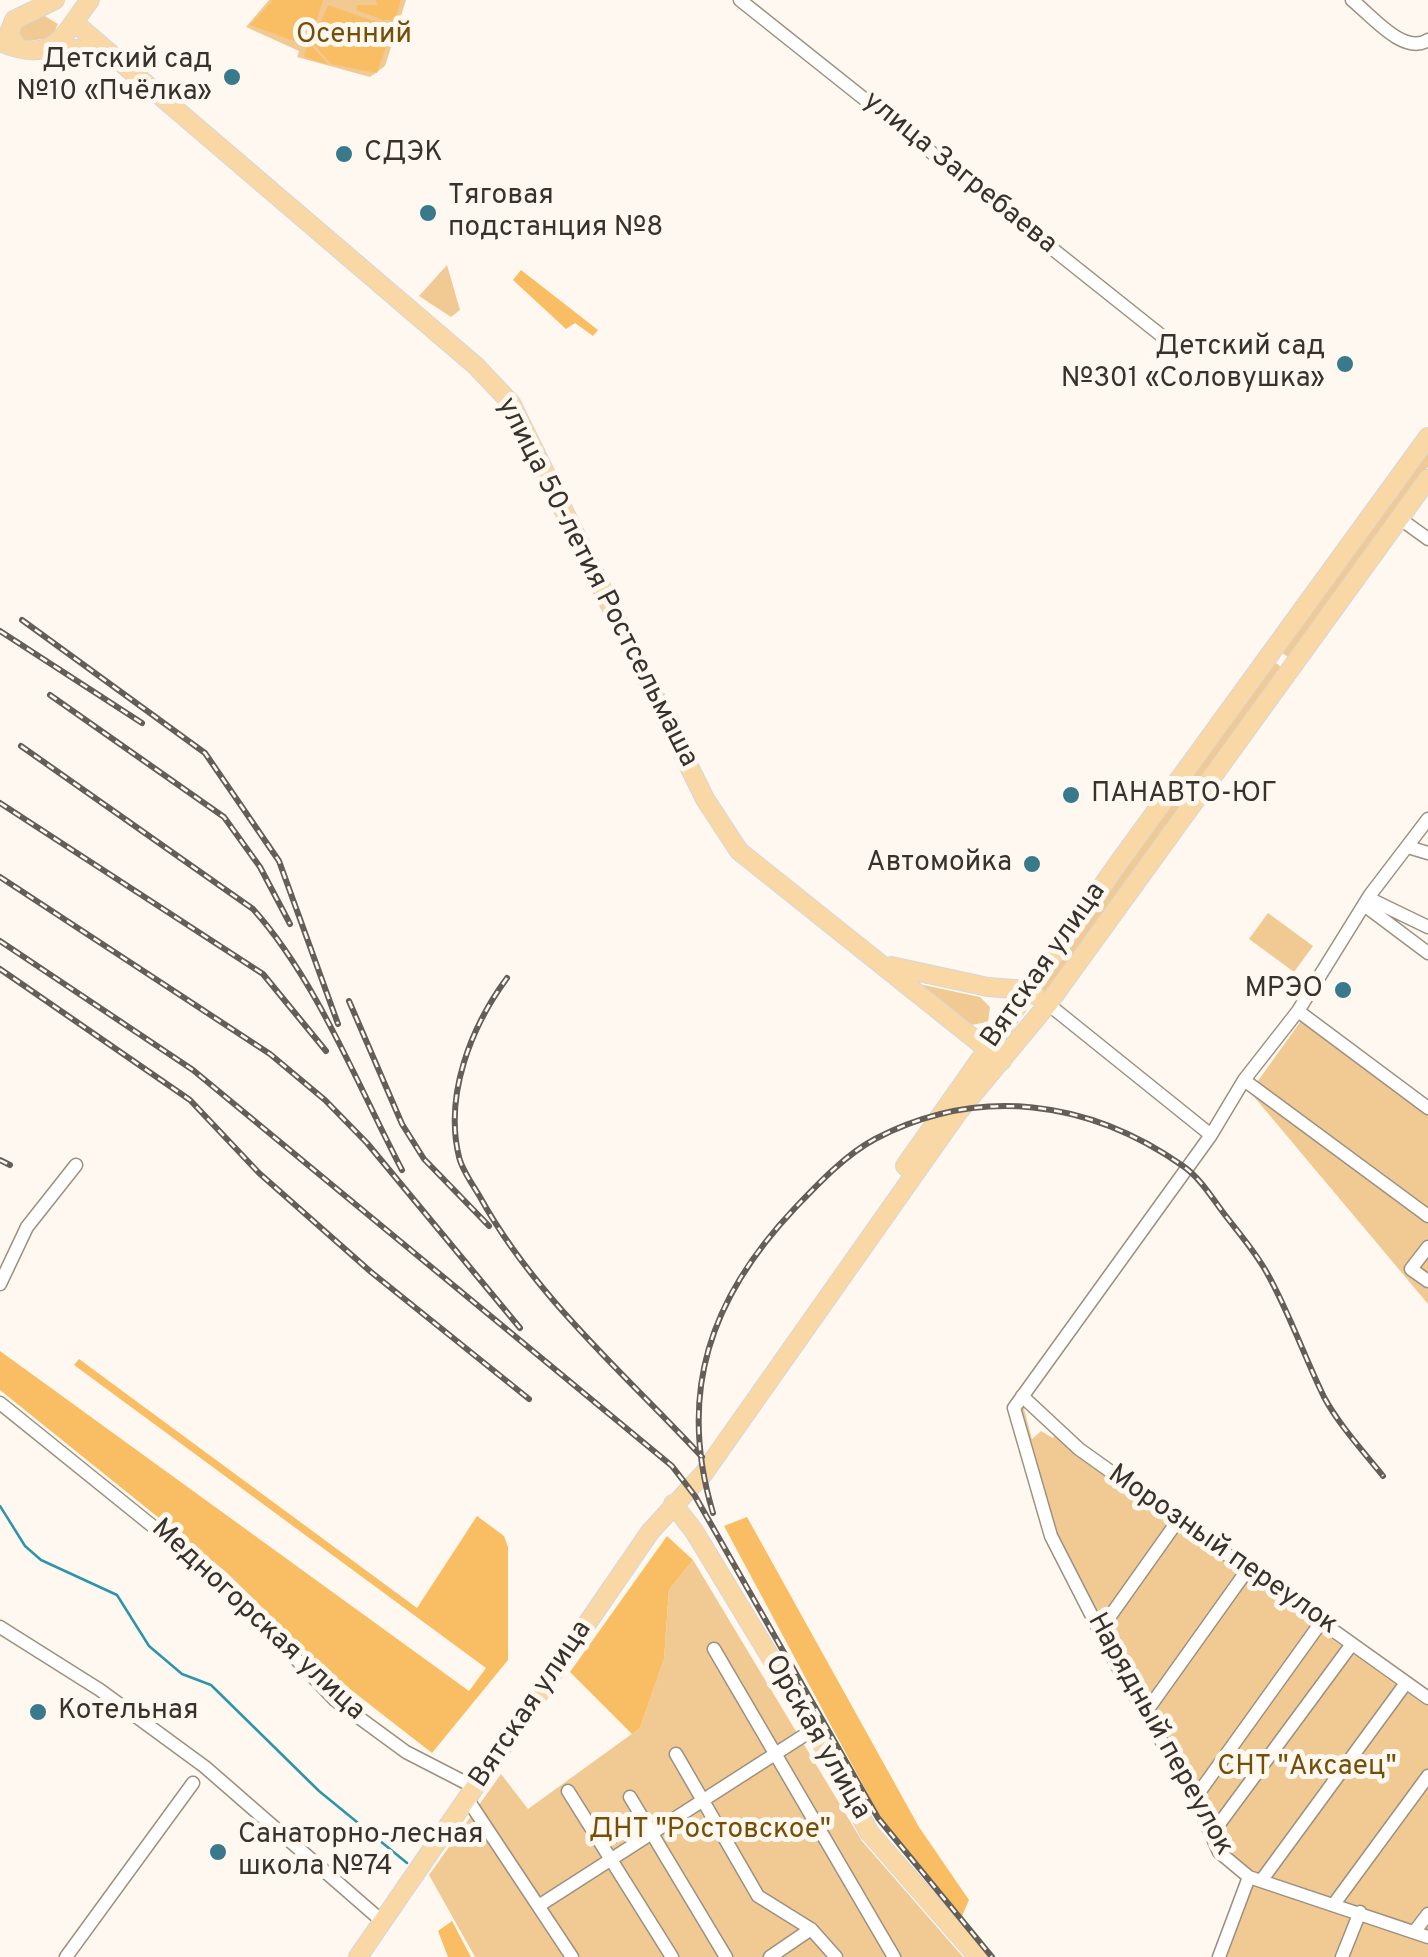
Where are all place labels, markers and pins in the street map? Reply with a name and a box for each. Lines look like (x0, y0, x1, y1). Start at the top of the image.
place label: Детский сад №10 «Пчёлка» (16, 44, 212, 110)
marker: Детский сад №10 «Пчёлка» (221, 66, 243, 88)
place label: СДЭК (364, 137, 443, 171)
marker: СДЭК (333, 143, 355, 165)
place label: Тяговая подстанция №8 (448, 180, 663, 246)
marker: Тяговая подстанция №8 (417, 202, 439, 224)
place label: Детский сад №301 «Соловушка» (1061, 331, 1325, 397)
marker: Детский сад №301 «Соловушка» (1334, 353, 1356, 375)
place label: ПАНАВТО-ЮГ (1091, 778, 1277, 812)
marker: ПАНАВТО-ЮГ (1060, 784, 1082, 806)
place label: Автомойка (867, 847, 1012, 881)
marker: Автомойка (1021, 853, 1043, 875)
place label: МРЭО (1244, 973, 1323, 1007)
marker: МРЭО (1332, 979, 1354, 1001)
place label: Котельная (58, 1695, 199, 1729)
marker: Котельная (27, 1701, 49, 1723)
place label: Санаторно-лесная школа №74 (238, 1819, 484, 1885)
marker: Санаторно-лесная школа №74 (207, 1841, 229, 1863)

